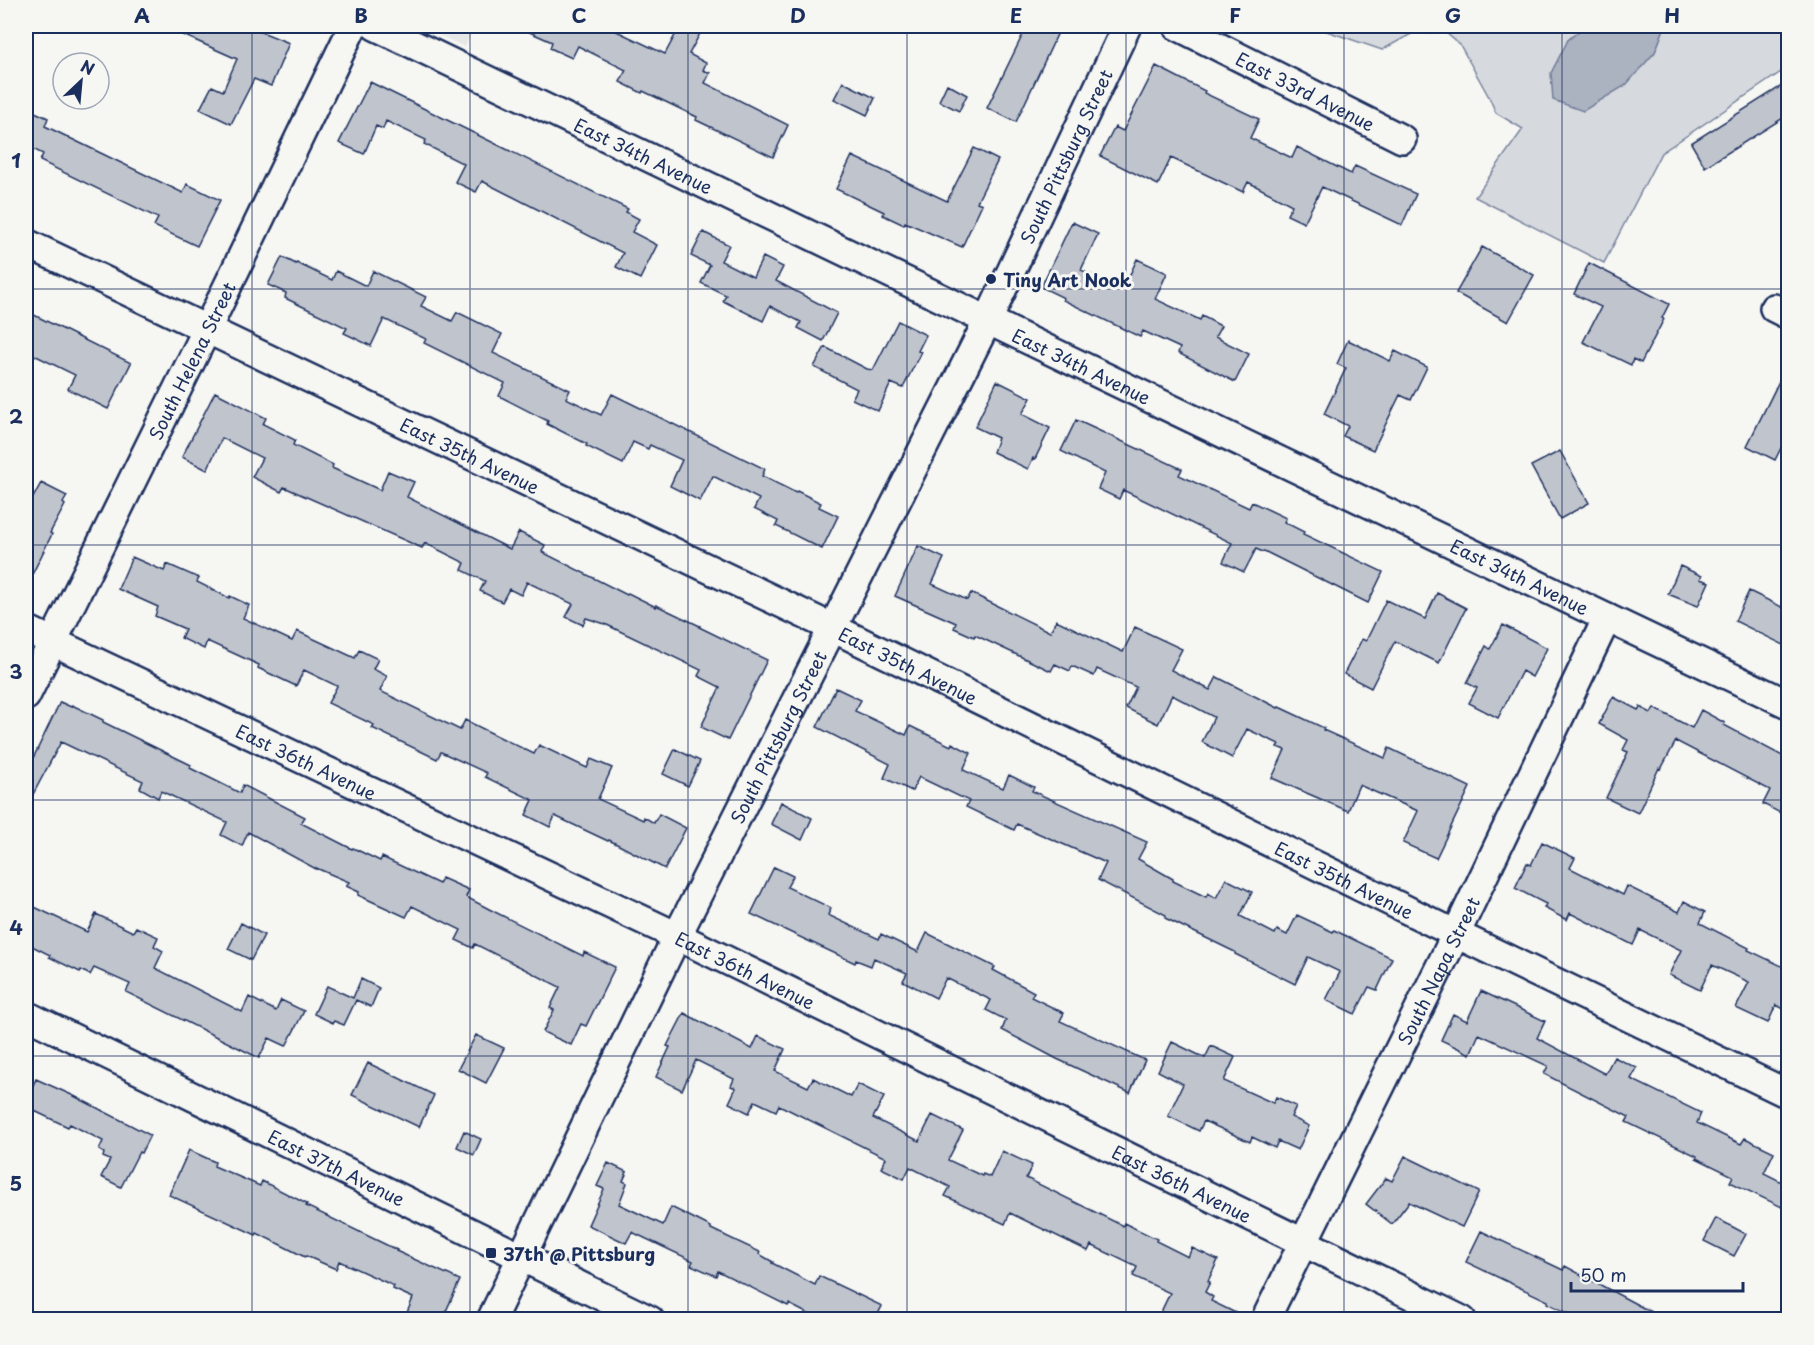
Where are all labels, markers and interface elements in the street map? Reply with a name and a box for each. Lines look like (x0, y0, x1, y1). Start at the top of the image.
text: A (134, 0, 150, 30)
text: B (354, 0, 368, 30)
text: C (571, 0, 587, 30)
text: D (790, 0, 806, 30)
text: E (1010, 0, 1022, 30)
text: F (1229, 0, 1241, 30)
text: G (1445, 0, 1461, 30)
text: H (1664, 0, 1680, 30)
street label: East 33rd Avenue (1232, 44, 1380, 137)
north arrow (51, 51, 111, 111)
text: N (77, 53, 99, 80)
street label: South Pittsburg Street (1013, 64, 1118, 248)
street label: East 34th Avenue (570, 110, 717, 200)
text: 1 (11, 145, 21, 175)
place label: Tiny Art Nook (1003, 266, 1132, 293)
marker: Tiny Art Nook (984, 272, 998, 286)
street label: South Helena Street (141, 277, 241, 444)
street label: East 34th Avenue (1008, 321, 1156, 410)
text: 2 (9, 401, 23, 431)
street label: East 35th Avenue (396, 410, 544, 500)
street label: East 34th Avenue (1446, 531, 1594, 621)
street label: East 35th Avenue (834, 619, 982, 711)
street label: South Pittsburg Street (723, 646, 833, 828)
text: 3 (9, 656, 23, 686)
street label: East 36th Avenue (232, 717, 381, 806)
street label: East 35th Avenue (1271, 834, 1419, 925)
street label: South Napa Street (1390, 892, 1486, 1049)
text: 4 (9, 912, 23, 942)
street label: East 36th Avenue (671, 924, 820, 1015)
street label: East 37th Avenue (264, 1122, 410, 1212)
street label: East 36th Avenue (1108, 1137, 1257, 1229)
text: 5 (10, 1168, 22, 1198)
place label: 37th @ Pittsburg (503, 1240, 655, 1267)
marker: 37th @ Pittsburg (484, 1246, 498, 1260)
scale bar (1571, 1255, 1744, 1293)
text: 50 m (1580, 1261, 1627, 1288)

